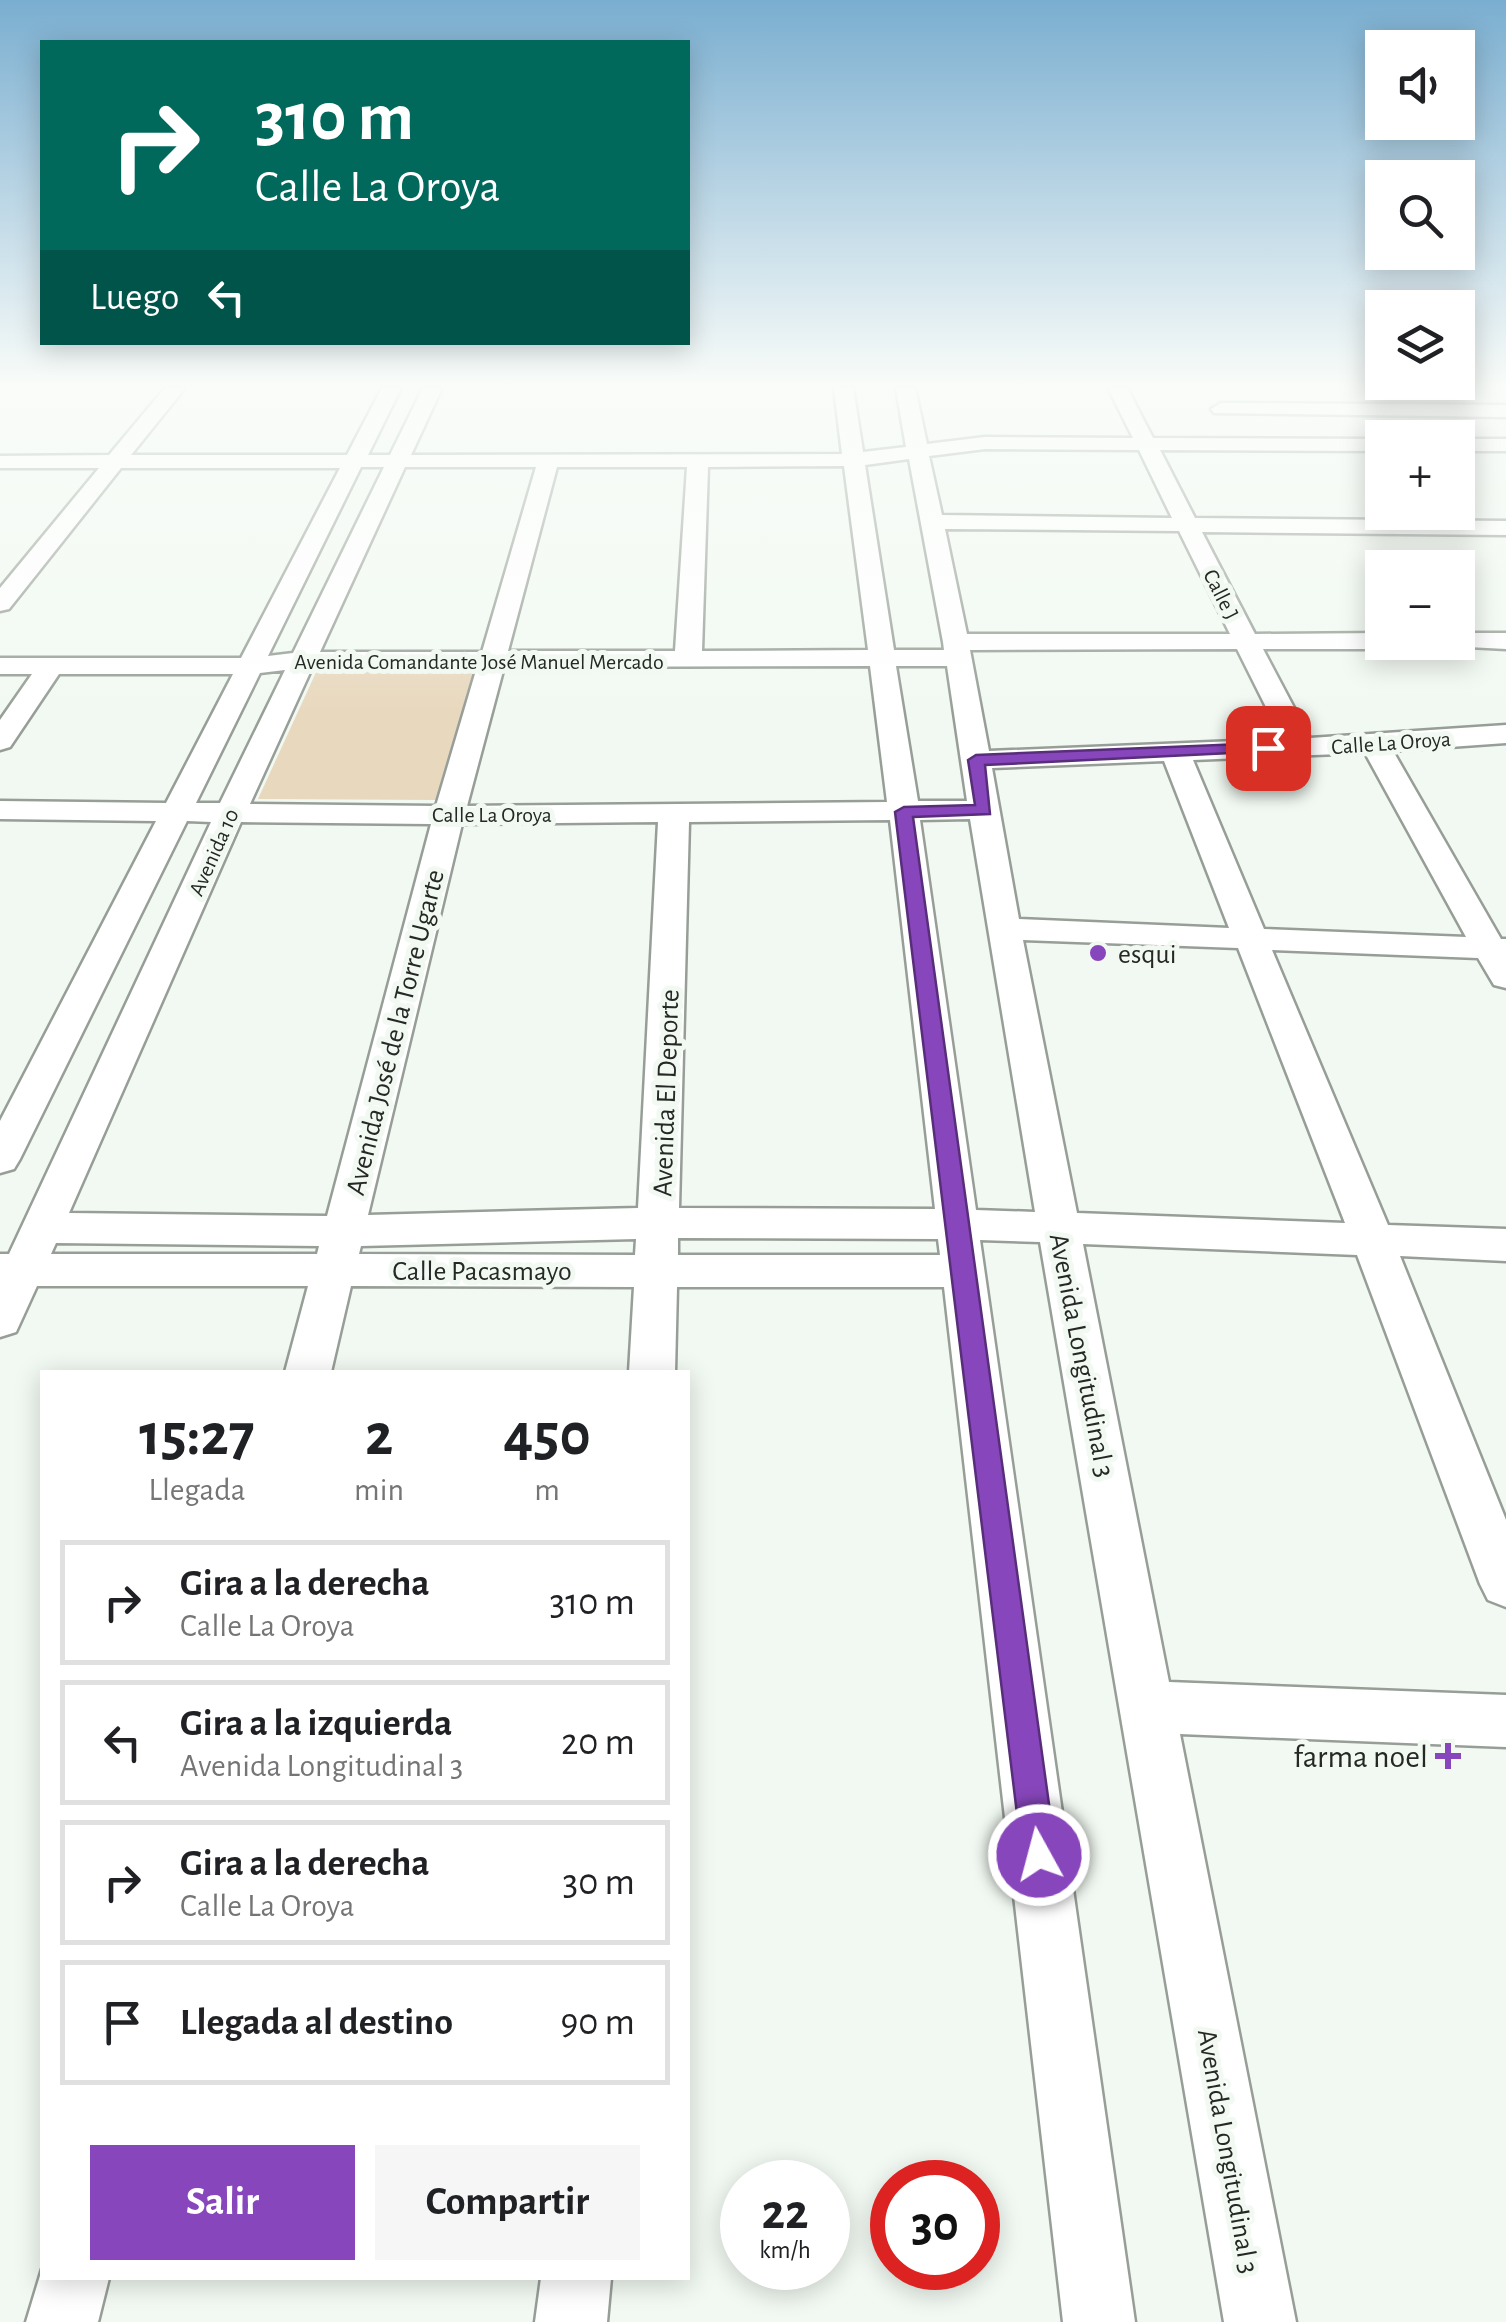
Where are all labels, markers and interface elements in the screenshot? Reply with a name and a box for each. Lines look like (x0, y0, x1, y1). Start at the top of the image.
map controls (1365, 30, 1475, 660)
button: sound (1365, 30, 1475, 140)
icon: right (90, 80, 220, 210)
text: 310 m (255, 83, 414, 153)
button: search (1365, 160, 1475, 270)
text: Calle La Oroya (255, 165, 500, 210)
icon: left (199, 270, 254, 325)
text: Luego (90, 279, 179, 317)
button: layers (1365, 290, 1475, 400)
button: + (1365, 420, 1475, 530)
button: − (1365, 550, 1475, 660)
street label: Calle J (1199, 566, 1243, 623)
street label: Avenida Comandante José Manuel Mercado (294, 651, 664, 673)
pin (1226, 706, 1311, 791)
icon: arrive (1241, 721, 1296, 776)
street label: Calle La Oroya (1330, 728, 1452, 758)
street label: Calle La Oroya (432, 804, 552, 826)
street label: Avenida 10 (185, 806, 243, 899)
street label: Avenida José de la Torre Ugarte (342, 867, 450, 1198)
place label: esqui (1118, 941, 1177, 969)
marker: esqui (1087, 942, 1109, 964)
street label: Avenida El Deporte (649, 989, 685, 1197)
street label: Avenida Longitudinal 3 (1044, 1231, 1118, 1480)
street label: Calle Pacasmayo (392, 1258, 572, 1286)
text: 15:27 (139, 1406, 255, 1466)
text: 2 (365, 1406, 393, 1466)
text: 450 (503, 1406, 591, 1466)
text: Llegada (149, 1474, 246, 1506)
text: min (354, 1474, 404, 1506)
text: m (534, 1474, 560, 1506)
text: Gira a la derecha (180, 1565, 430, 1603)
icon: right (95, 1575, 150, 1630)
text: 310 m (550, 1584, 635, 1622)
text: Calle La Oroya (180, 1610, 354, 1642)
text: Gira a la izquierda (180, 1705, 452, 1743)
icon: left (95, 1715, 150, 1770)
text: 20 m (561, 1724, 635, 1762)
place label: farma noel (1293, 1741, 1428, 1773)
marker: farma noel (1437, 1745, 1459, 1767)
text: Avenida Longitudinal 3 (180, 1750, 463, 1782)
position arrow (987, 1803, 1091, 1907)
text: Gira a la derecha (180, 1845, 430, 1883)
icon: right (95, 1855, 150, 1910)
text: 30 m (563, 1864, 635, 1902)
text: Calle La Oroya (180, 1890, 354, 1922)
icon: arrive (95, 1995, 150, 2050)
text: Llegada al destino (180, 2004, 453, 2042)
text: 90 m (560, 2004, 635, 2042)
street label: Avenida Longitudinal 3 (1192, 2027, 1262, 2276)
button: Salir (90, 2145, 355, 2260)
button: Compartir (375, 2145, 640, 2260)
speed limit sign: 30 (870, 2160, 1000, 2290)
text: 22 (761, 2188, 809, 2238)
text: km/h (759, 2238, 811, 2263)

